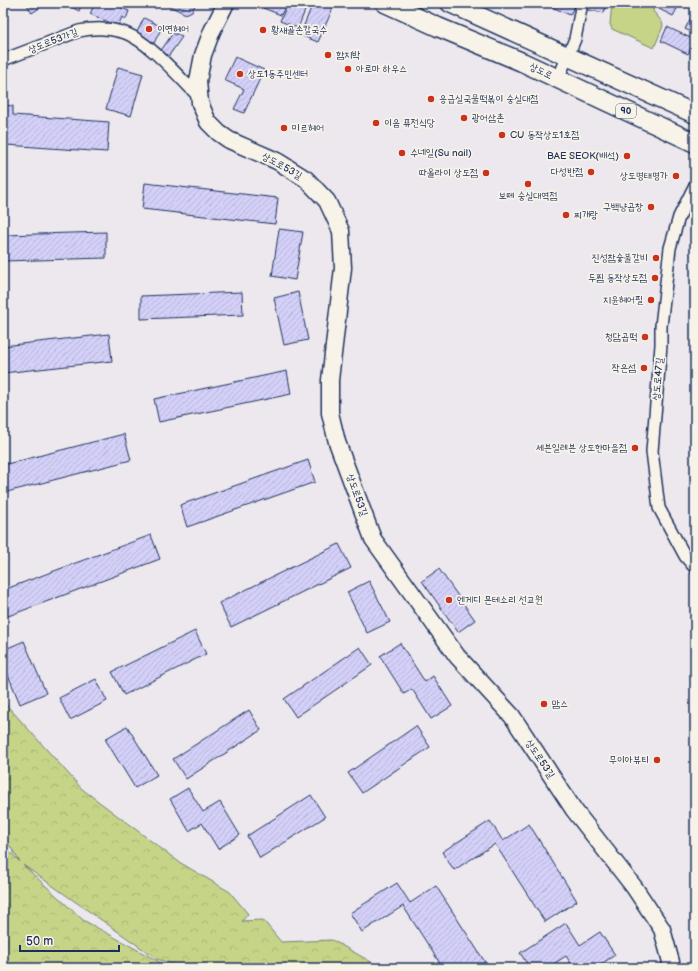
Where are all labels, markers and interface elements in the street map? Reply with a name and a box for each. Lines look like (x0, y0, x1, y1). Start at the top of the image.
place label: 이연헤어 (157, 23, 189, 35)
marker: 이연헤어 (144, 24, 154, 34)
place label: 황새골손칼국수 (271, 24, 327, 36)
marker: 황새골손칼국수 (258, 25, 268, 35)
street label: 상도로53가길 (27, 26, 79, 56)
place label: 함지박 (336, 49, 361, 61)
marker: 함지박 (323, 50, 333, 60)
street label: 상도로 (528, 60, 554, 82)
place label: 아로마 하우스 (356, 63, 407, 75)
marker: 아로마 하우스 (343, 64, 353, 74)
place label: 상도1동주민센터 (248, 68, 308, 80)
marker: 상도1동주민센터 (235, 69, 245, 79)
place label: 응급실국물떡볶이 숭실대점 (439, 93, 538, 105)
marker: 응급실국물떡볶이 숭실대점 (426, 94, 436, 104)
road number: 90 (616, 104, 636, 118)
place label: 광어삼촌 (472, 112, 504, 124)
marker: 광어삼촌 (459, 113, 469, 123)
place label: 이음 퓨전식당 (384, 117, 435, 129)
marker: 이음 퓨전식당 (371, 118, 381, 128)
place label: 미르헤어 (292, 122, 324, 134)
marker: 미르헤어 (279, 123, 289, 133)
place label: CU 동작상도1호점 (510, 129, 579, 141)
marker: CU 동작상도1호점 (497, 130, 507, 140)
place label: 수네일(Su nail) (410, 147, 472, 159)
marker: 수네일(Su nail) (397, 148, 407, 158)
street label: 상도로53길 (260, 150, 304, 182)
place label: BAE SEOK(배석) (547, 150, 619, 162)
marker: BAE SEOK(배석) (622, 151, 632, 161)
place label: 다성반점 (551, 166, 583, 178)
place label: 따올라이 상도점 (419, 167, 478, 179)
marker: 다성반점 (586, 167, 596, 177)
marker: 따올라이 상도점 (481, 168, 491, 178)
place label: 상도명태명가 (620, 170, 668, 182)
marker: 상도명태명가 (671, 171, 681, 181)
marker: 보떼 숭실대역점 (523, 179, 533, 189)
place label: 보떼 숭실대역점 (498, 190, 558, 202)
place label: 구백냥곱창 (603, 201, 643, 213)
marker: 구백냥곱창 (646, 202, 656, 212)
place label: 찌개랑 (574, 209, 598, 221)
marker: 찌개랑 (561, 210, 571, 220)
place label: 진성참숯불갈비 (592, 252, 648, 264)
marker: 진성참숯불갈비 (651, 253, 661, 263)
place label: 두찜 동작상도점 (588, 272, 647, 284)
marker: 두찜 동작상도점 (650, 273, 660, 283)
place label: 지윤헤어필 (603, 294, 644, 306)
marker: 지윤헤어필 (646, 295, 656, 305)
place label: 청담곱떡 (605, 331, 637, 343)
marker: 청담곱떡 (640, 332, 650, 342)
street label: 상도로47길 (650, 357, 666, 401)
place label: 작은섬 (612, 362, 636, 374)
marker: 작은섬 (639, 363, 649, 373)
place label: 세븐일레븐 상도한마을점 (536, 442, 627, 454)
marker: 세븐일레븐 상도한마을점 (630, 443, 640, 453)
street label: 상도로53길 (344, 472, 370, 518)
place label: 엔게디 몬테소리 선교원 (457, 594, 543, 606)
marker: 엔게디 몬테소리 선교원 (444, 595, 454, 605)
place label: 맘스 (552, 698, 568, 710)
marker: 맘스 (539, 699, 549, 709)
street label: 상도로53길 (523, 737, 557, 781)
place label: 무이아뷰티 (609, 754, 649, 766)
marker: 무이아뷰티 (652, 755, 662, 765)
scale bar (20, 927, 119, 953)
text: 50 m (26, 934, 53, 949)

